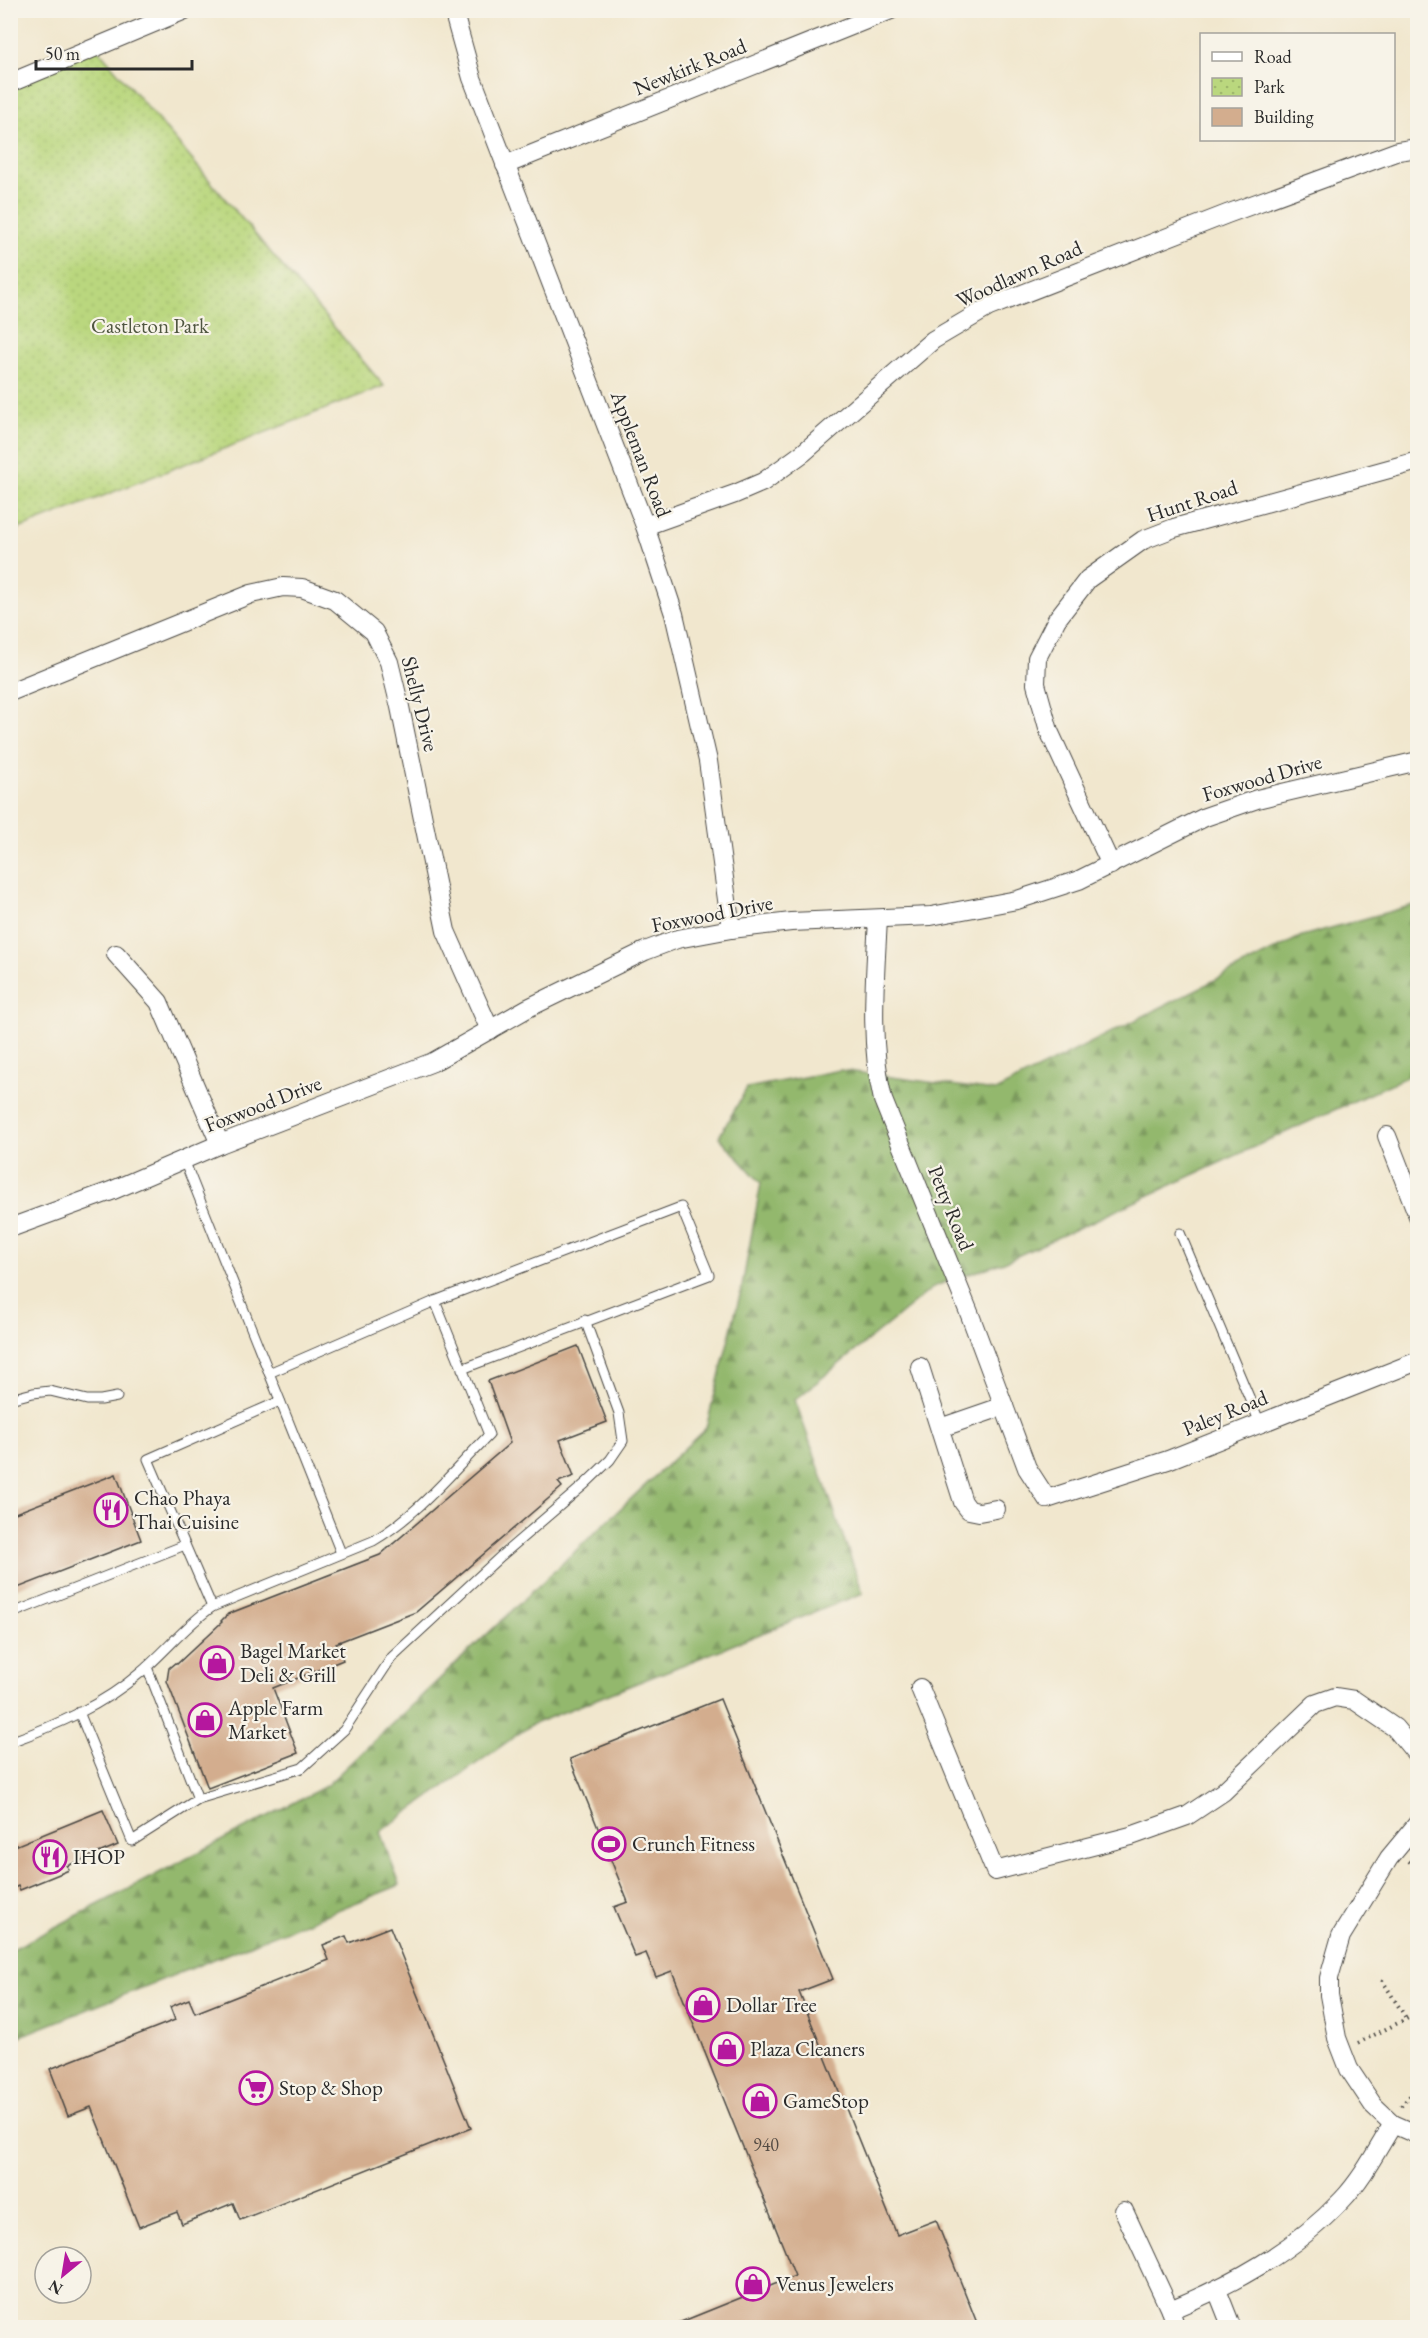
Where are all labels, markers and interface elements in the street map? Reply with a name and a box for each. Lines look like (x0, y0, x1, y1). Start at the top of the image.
street label: Newkirk Road (629, 32, 750, 101)
scale bar (36, 33, 192, 71)
legend (1200, 33, 1395, 141)
text: 50 m (45, 42, 80, 65)
text: Road (1254, 45, 1293, 68)
text: Park (1254, 75, 1285, 98)
text: Building (1254, 105, 1314, 128)
street label: Woodlawn Road (952, 234, 1086, 313)
park label: Castleton Park (91, 312, 210, 339)
street label: Appleman Road (605, 386, 678, 521)
street label: Hunt Road (1143, 473, 1241, 528)
street label: Shelly Drive (396, 654, 445, 754)
street label: Foxwood Drive (1199, 748, 1325, 807)
street label: Foxwood Drive (649, 889, 775, 939)
street label: Foxwood Drive (200, 1069, 325, 1138)
street label: Petty Road (922, 1161, 981, 1255)
street label: Paley Road (1178, 1383, 1272, 1442)
place label: Chao Phaya Thai Cuisine (134, 1484, 239, 1535)
restaurant icon: Chao Phaya Thai Cuisine (93, 1492, 129, 1528)
place label: Bagel Market Deli & Grill (240, 1637, 346, 1688)
shop icon: Bagel Market Deli & Grill (199, 1645, 235, 1681)
place label: Apple Farm Market (227, 1694, 323, 1745)
shop icon: Apple Farm Market (187, 1702, 223, 1738)
sports icon: Crunch Fitness (591, 1826, 627, 1862)
place label: Crunch Fitness (632, 1830, 755, 1857)
restaurant icon: IHOP (32, 1839, 68, 1875)
place label: IHOP (73, 1843, 125, 1870)
shop icon: Dollar Tree (685, 1987, 721, 2023)
place label: Dollar Tree (726, 1991, 817, 2018)
shop icon: Plaza Cleaners (709, 2031, 745, 2067)
place label: Plaza Cleaners (750, 2035, 865, 2062)
supermarket icon: Stop & Shop (238, 2070, 274, 2106)
place label: Stop & Shop (279, 2074, 383, 2101)
shop icon: GameStop (742, 2083, 778, 2119)
place label: GameStop (783, 2087, 869, 2114)
house number: 940 (753, 2133, 779, 2156)
north arrow (33, 2245, 93, 2305)
shop icon: Venus Jewelers (735, 2266, 771, 2302)
place label: Venus Jewelers (776, 2270, 894, 2297)
text: N (45, 2275, 67, 2300)

